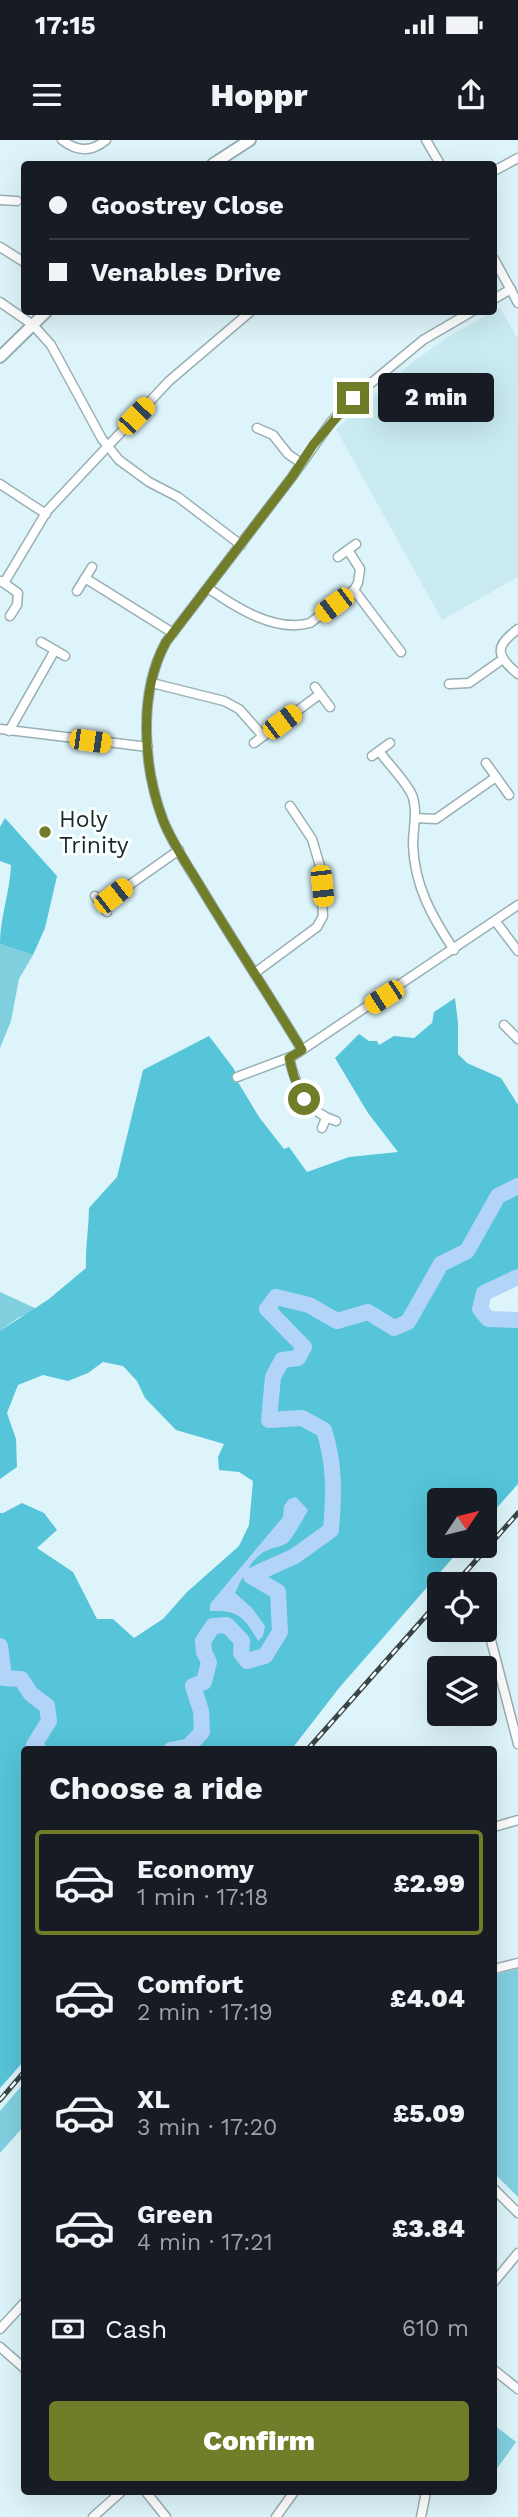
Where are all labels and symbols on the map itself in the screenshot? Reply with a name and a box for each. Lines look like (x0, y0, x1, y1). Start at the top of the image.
callout: 2 min (378, 373, 493, 422)
route end (337, 382, 369, 414)
car (114, 394, 159, 438)
car (311, 584, 358, 626)
car (259, 701, 306, 743)
car (68, 728, 113, 754)
place label: Holy Trinity (59, 806, 129, 859)
marker: Holy Trinity (37, 824, 53, 840)
car (310, 864, 335, 908)
car (90, 875, 137, 917)
car (361, 977, 408, 1017)
route start (288, 1083, 320, 1115)
north arrow (427, 1488, 497, 1558)

